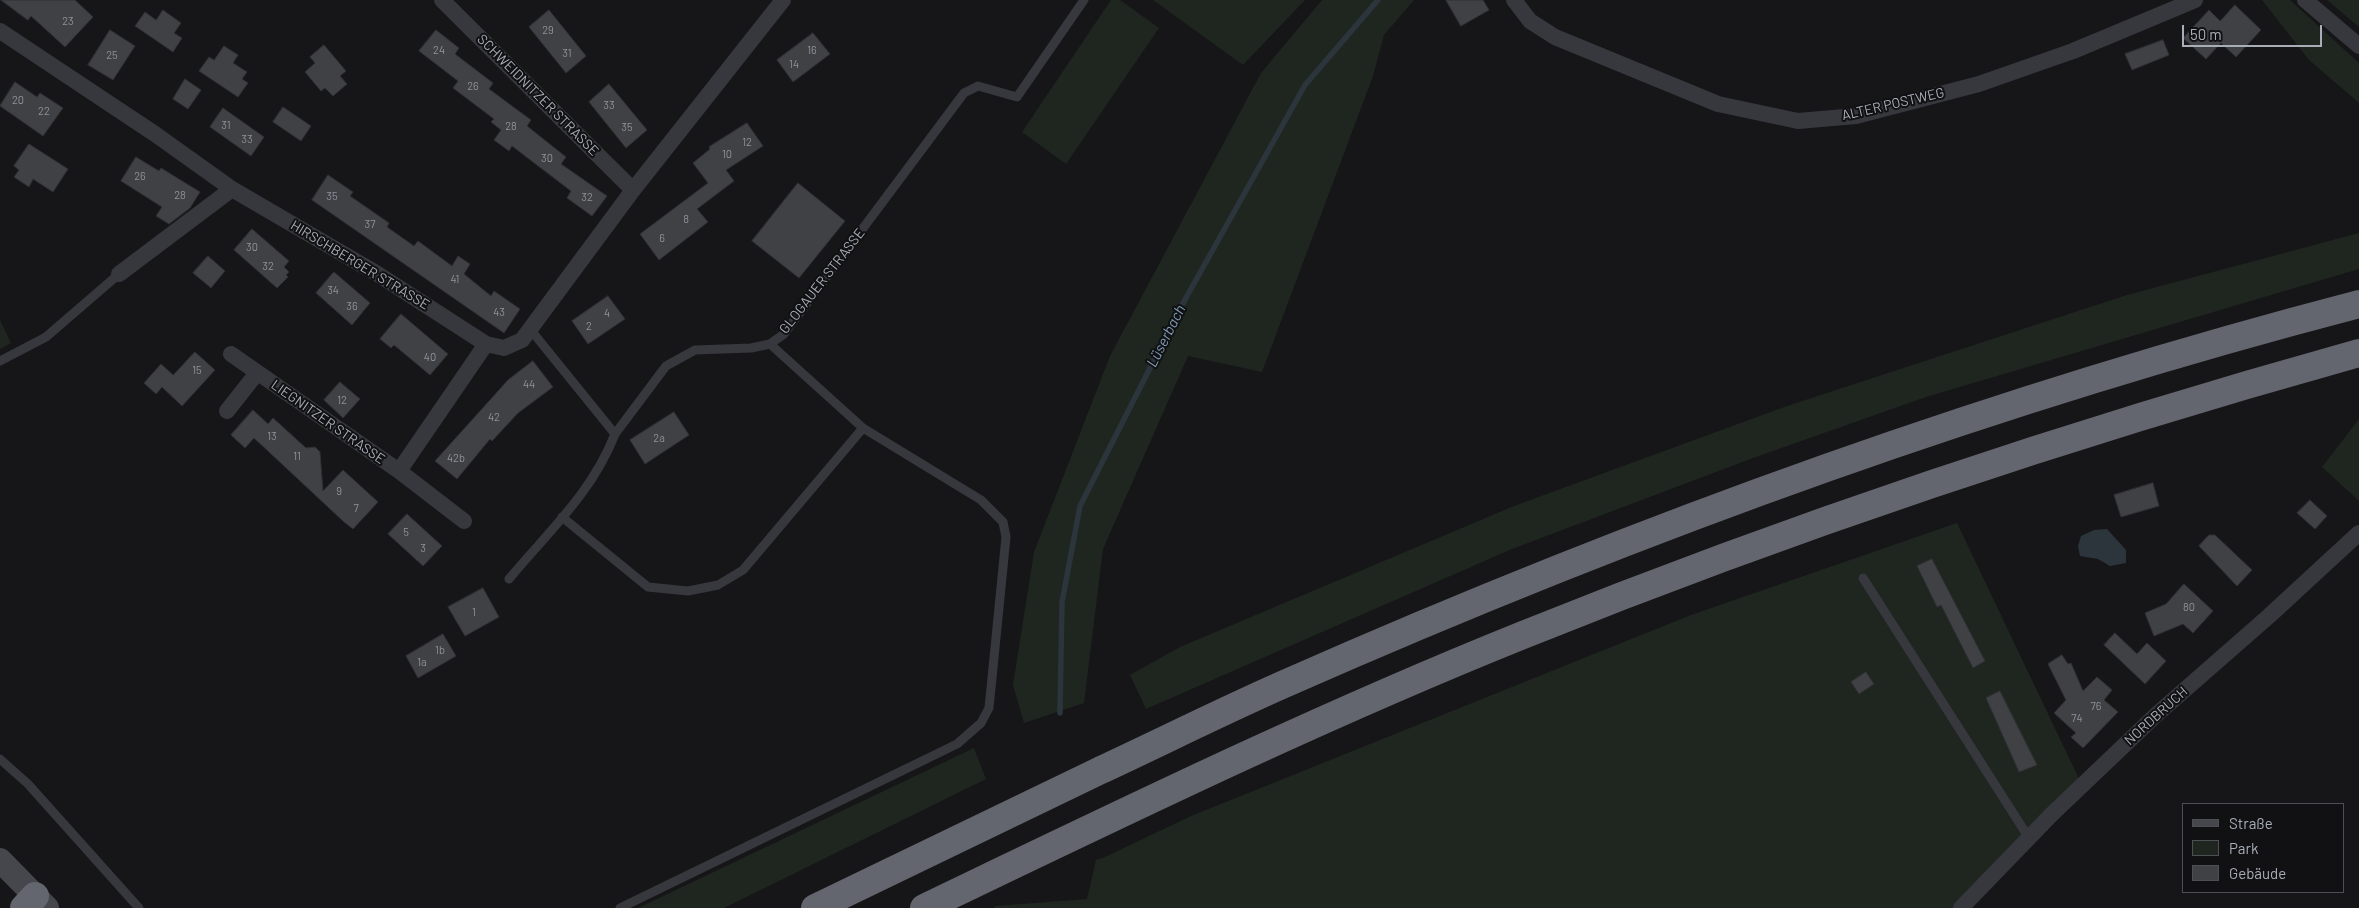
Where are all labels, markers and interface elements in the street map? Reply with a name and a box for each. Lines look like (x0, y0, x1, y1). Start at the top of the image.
house number: 23 (62, 14, 74, 28)
scale bar (2184, 15, 2324, 47)
house number: 29 (542, 23, 554, 37)
text: 50 m (2190, 25, 2222, 43)
street label: SCHWEIDNITZER STRASSE (474, 31, 602, 159)
house number: 24 (433, 43, 445, 57)
house number: 16 (807, 43, 817, 57)
house number: 31 (562, 46, 572, 60)
house number: 25 (106, 48, 118, 62)
house number: 14 (789, 57, 799, 71)
house number: 26 (467, 79, 479, 93)
street label: ALTER POSTWEG (1840, 84, 1946, 124)
house number: 20 (12, 93, 24, 107)
house number: 33 (603, 98, 615, 112)
house number: 22 (38, 104, 50, 118)
house number: 31 (221, 118, 231, 132)
house number: 28 (505, 119, 517, 133)
house number: 35 (621, 120, 633, 134)
house number: 33 (241, 132, 253, 146)
house number: 12 (742, 135, 752, 149)
house number: 10 (722, 147, 732, 161)
house number: 30 (541, 151, 553, 165)
house number: 26 (134, 169, 146, 183)
house number: 28 (174, 188, 186, 202)
house number: 35 (326, 189, 338, 203)
house number: 32 (581, 190, 593, 204)
house number: 8 (683, 212, 689, 226)
street label: HIRSCHBERGER STRASSE (287, 217, 433, 313)
house number: 37 (365, 217, 375, 231)
street label: GLOGAUER STRASSE (776, 225, 868, 337)
house number: 6 (659, 231, 665, 245)
house number: 30 (246, 240, 258, 254)
house number: 32 (262, 259, 274, 273)
house number: 41 (451, 272, 459, 286)
house number: 34 (327, 283, 339, 297)
house number: 36 (346, 299, 358, 313)
water label: Lüserbach (1143, 302, 1189, 370)
house number: 43 (493, 305, 505, 319)
house number: 4 (604, 306, 610, 320)
house number: 2 (586, 319, 592, 333)
house number: 40 (424, 350, 436, 364)
house number: 15 (192, 363, 202, 377)
street label: LIEGNITZER STRASSE (268, 376, 388, 468)
house number: 44 (523, 377, 535, 391)
house number: 12 (337, 393, 347, 407)
house number: 42 (488, 410, 500, 424)
house number: 13 (267, 429, 277, 443)
house number: 2a (653, 431, 665, 445)
house number: 11 (293, 449, 301, 463)
house number: 42b (447, 451, 465, 465)
house number: 9 (336, 484, 342, 498)
house number: 7 (353, 501, 359, 515)
house number: 5 (403, 525, 409, 539)
house number: 3 (420, 541, 426, 555)
house number: 80 (2183, 600, 2195, 614)
house number: 1 (472, 605, 476, 619)
house number: 1b (435, 643, 445, 657)
house number: 1a (417, 655, 427, 669)
street label: NORDBRUCH (2121, 683, 2191, 749)
house number: 76 (2091, 699, 2101, 713)
house number: 74 (2071, 711, 2083, 725)
legend (2182, 803, 2344, 893)
text: Straße (2229, 814, 2273, 832)
text: Park (2229, 839, 2258, 857)
text: Gebäude (2229, 864, 2286, 882)

